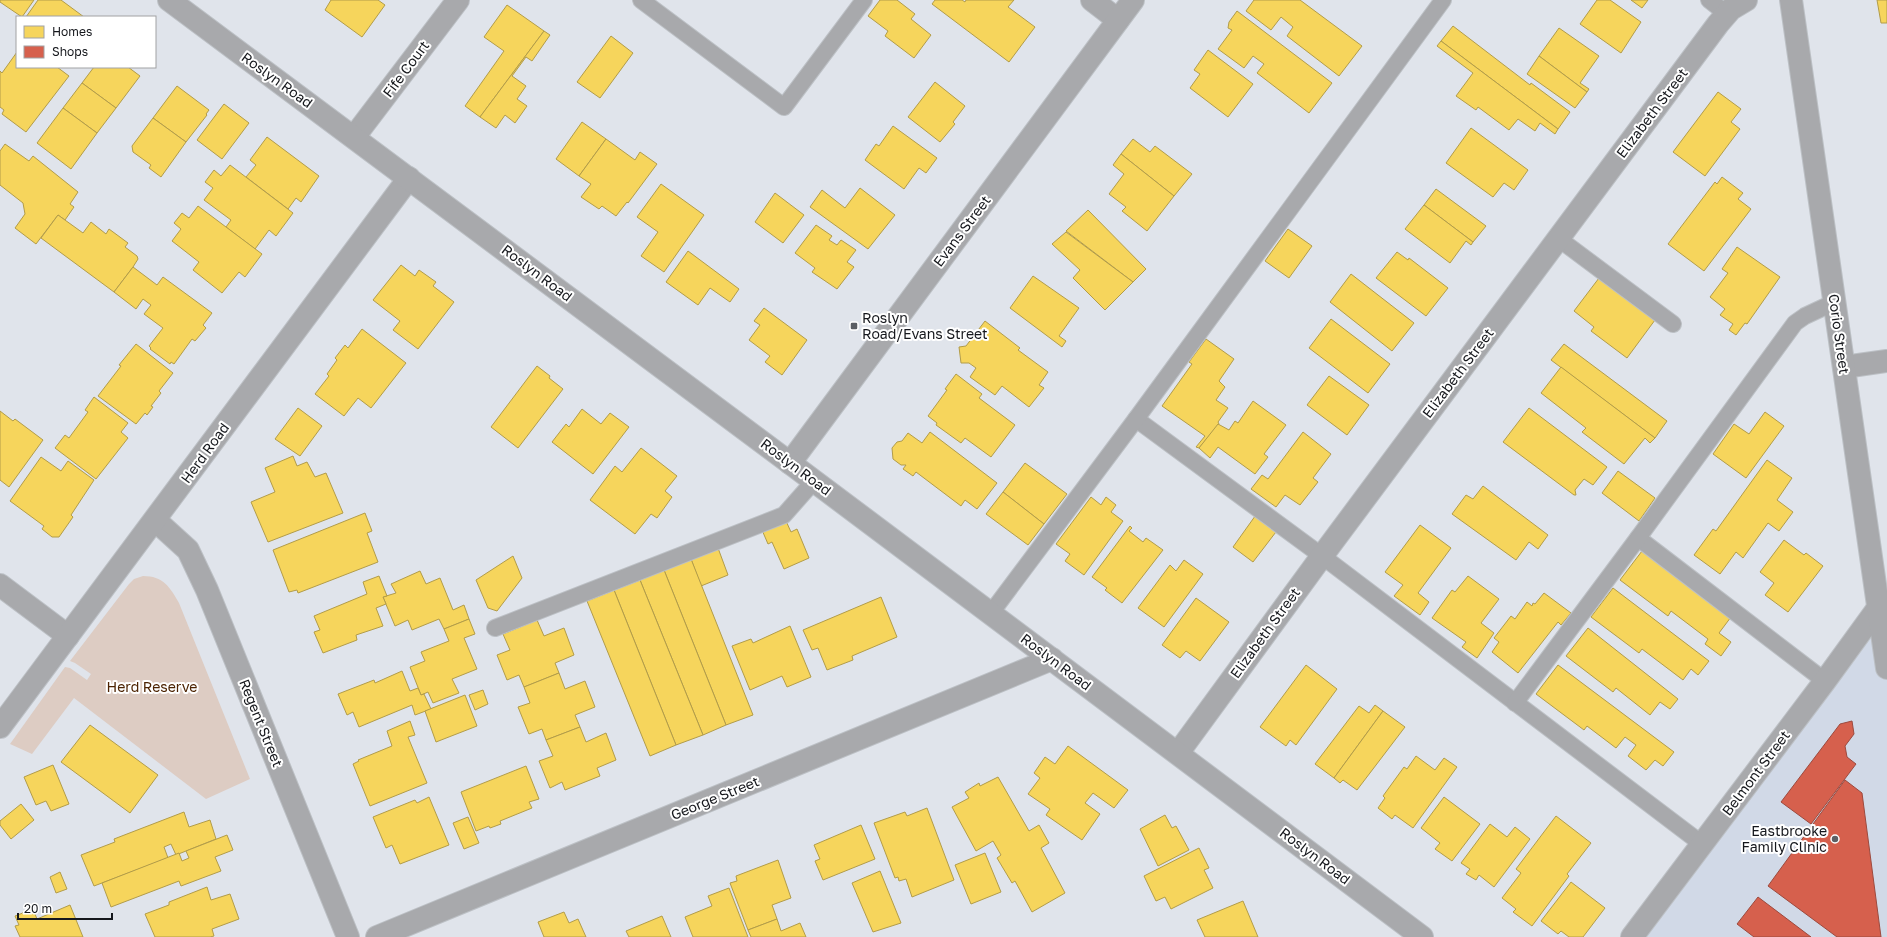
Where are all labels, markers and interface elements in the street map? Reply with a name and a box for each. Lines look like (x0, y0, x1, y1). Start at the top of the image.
legend (16, 16, 156, 68)
text: Homes (52, 24, 92, 39)
street label: Fife Court (379, 37, 432, 100)
text: Shops (52, 44, 88, 59)
street label: Roslyn Road (238, 48, 316, 111)
street label: Elizabeth Street (1612, 65, 1691, 161)
street label: Evans Street (929, 192, 994, 270)
street label: Roslyn Road (499, 241, 576, 305)
street label: Corio Street (1825, 293, 1854, 375)
place label: Roslyn Road/Evans Street (862, 309, 988, 342)
marker: Roslyn Road/Evans Street (849, 321, 859, 331)
street label: Elizabeth Street (1418, 325, 1497, 421)
street label: Herd Road (177, 419, 232, 486)
street label: Roslyn Road (758, 435, 835, 499)
street label: Elizabeth Street (1226, 584, 1303, 681)
street label: Roslyn Road (1018, 630, 1095, 694)
street label: Regent Street (236, 676, 287, 769)
park label: Herd Reserve (107, 678, 197, 695)
street label: Belmont Street (1718, 727, 1793, 818)
street label: George Street (668, 772, 761, 823)
place label: Eastbrooke Family Clinic (1742, 822, 1827, 855)
street label: Roslyn Road (1277, 824, 1354, 888)
marker: Eastbrooke Family Clinic (1830, 834, 1840, 844)
scale bar (18, 895, 112, 921)
text: 20 m (24, 901, 52, 916)

